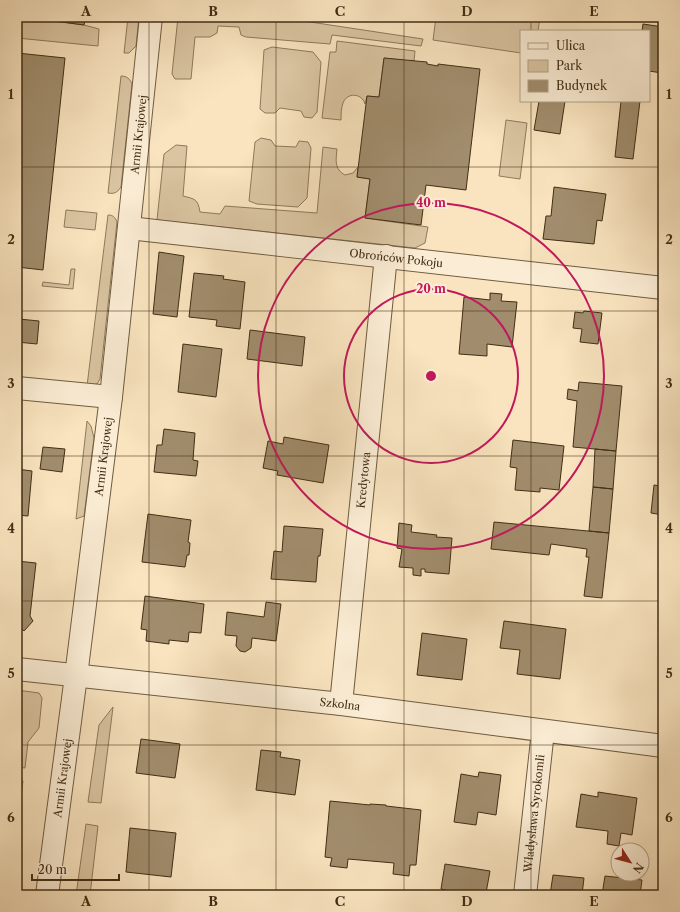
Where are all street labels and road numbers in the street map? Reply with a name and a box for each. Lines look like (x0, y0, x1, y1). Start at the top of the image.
street label: Armii Krajowej (127, 94, 150, 176)
street label: Obrońców Pokoju (349, 246, 444, 270)
street label: Armii Krajowej (92, 416, 115, 498)
street label: Kredytowa (354, 451, 373, 509)
street label: Szkolna (319, 695, 361, 713)
street label: Armii Krajowej (50, 738, 75, 819)
street label: Władysława Syrokomli (520, 753, 547, 874)

